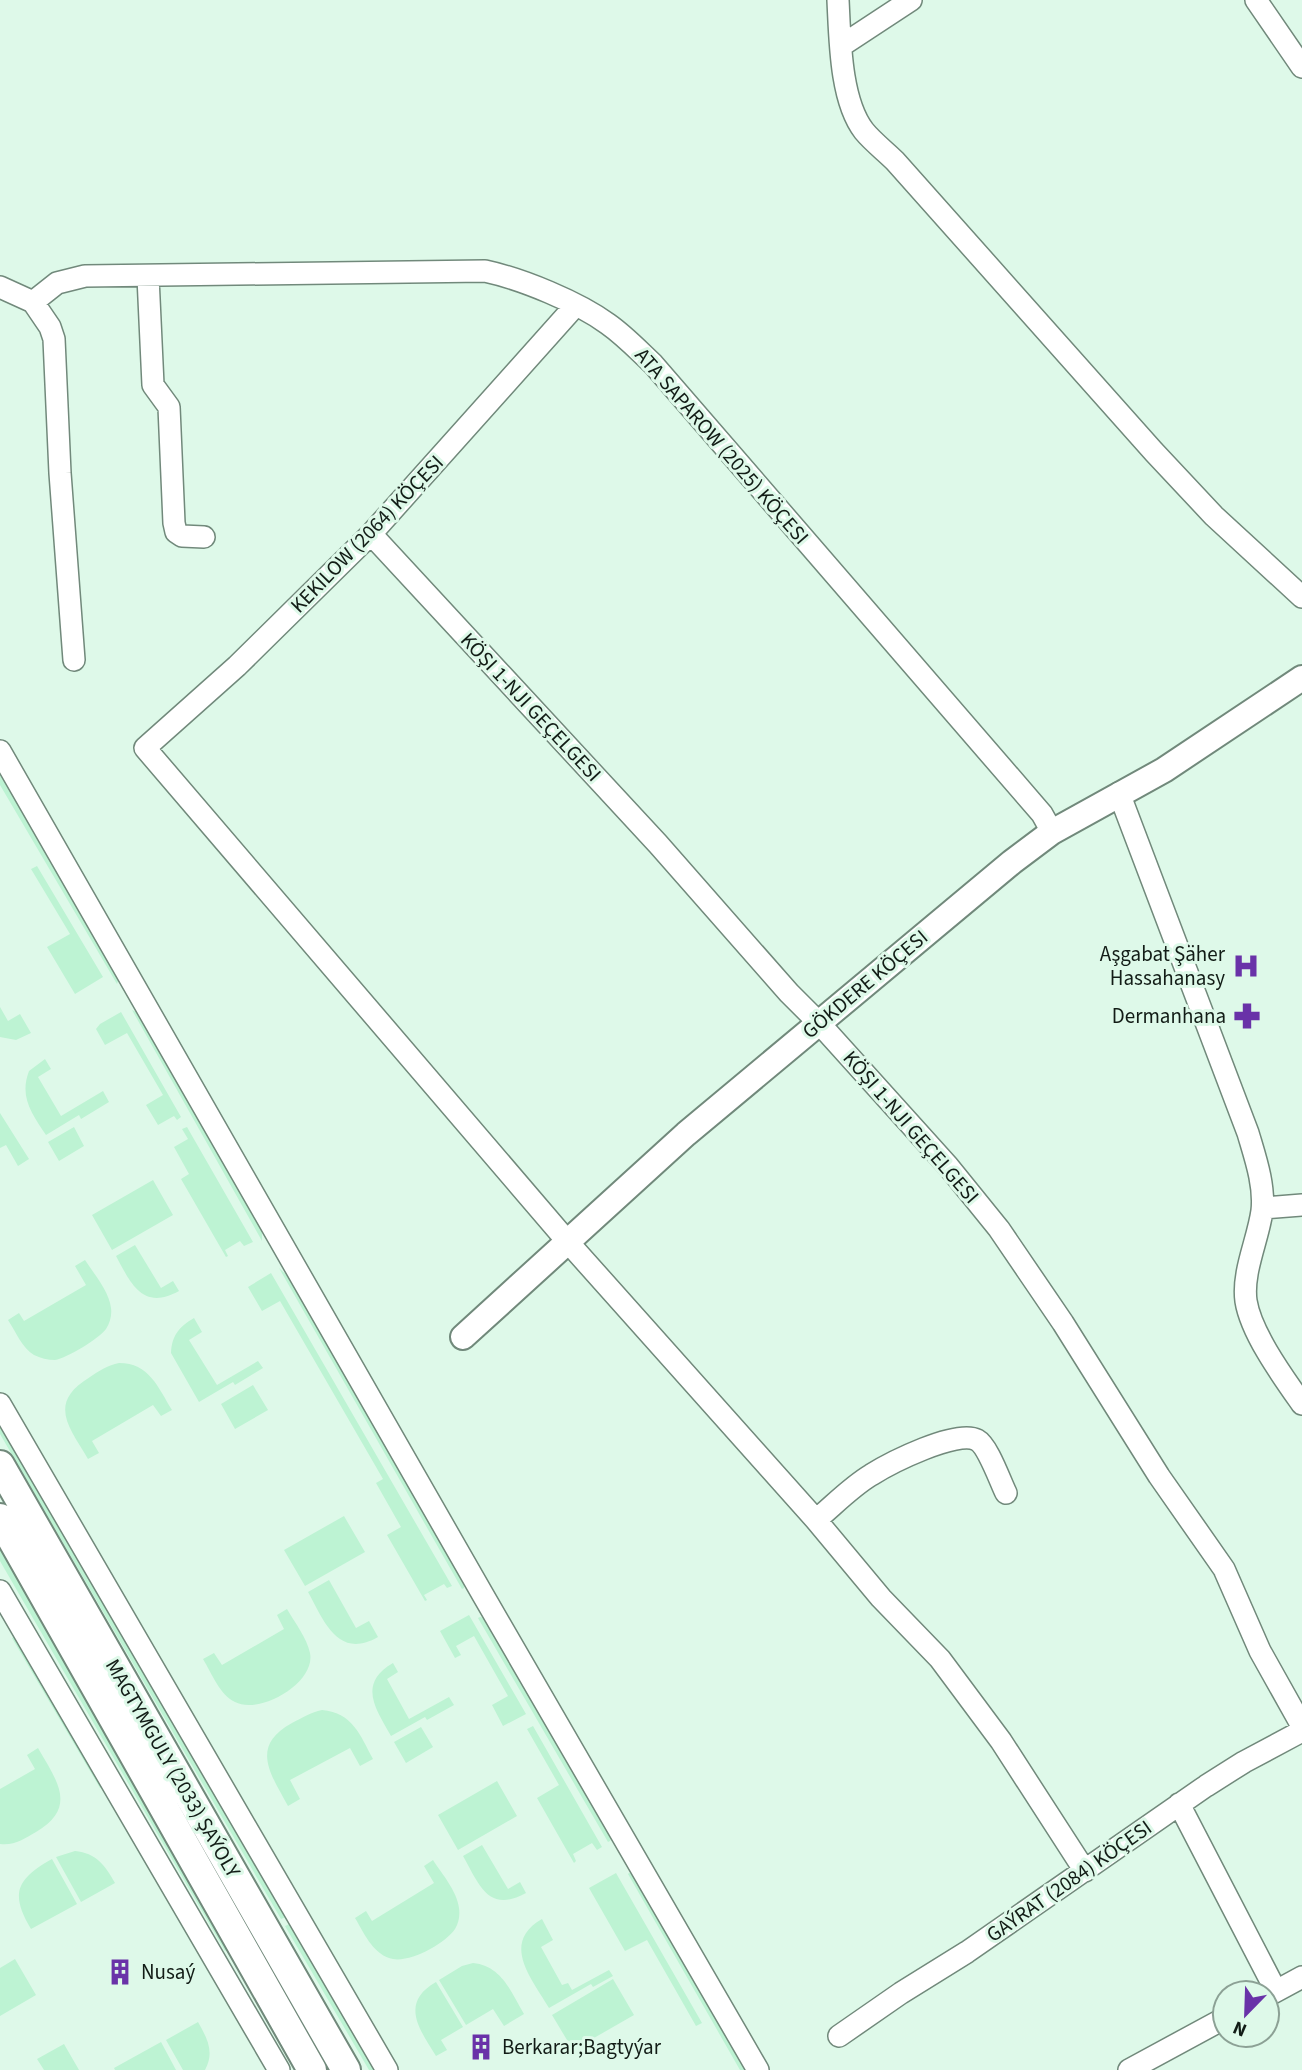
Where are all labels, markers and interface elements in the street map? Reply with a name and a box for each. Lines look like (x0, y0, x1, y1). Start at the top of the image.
street label: ATA SAPAROW (2025) KÖÇESI (628, 341, 816, 551)
street label: KEKILOW (2064) KÖÇESI (284, 448, 450, 620)
street label: KÖŞI 1-NJI GEÇELGESI (454, 626, 608, 788)
street label: GÖKDERE KÖÇESI (796, 922, 934, 1046)
place label: Aşgabat Şäher Hassahanasy (1100, 939, 1226, 993)
hospital icon: Aşgabat Şäher Hassahanasy (1231, 951, 1261, 981)
place label: Dermanhana (1112, 1001, 1226, 1031)
pharmacy icon: Dermanhana (1232, 1001, 1262, 1031)
street label: KÖŞI 1-NJI GEÇELGESI (836, 1044, 986, 1210)
street label: MAGTYMGULY (2033) ŞAÝOLY (98, 1653, 248, 1884)
street label: GAÝRAT (2084) KÖÇESI (980, 1813, 1158, 1949)
building icon: Nusaý (105, 1957, 135, 1987)
place label: Nusaý (141, 1957, 195, 1987)
north arrow (1211, 1979, 1281, 2049)
text: N (1229, 2013, 1251, 2043)
building icon: Berkarar;Bagtyýar (466, 2032, 496, 2062)
place label: Berkarar;Bagtyýar (502, 2032, 662, 2062)

